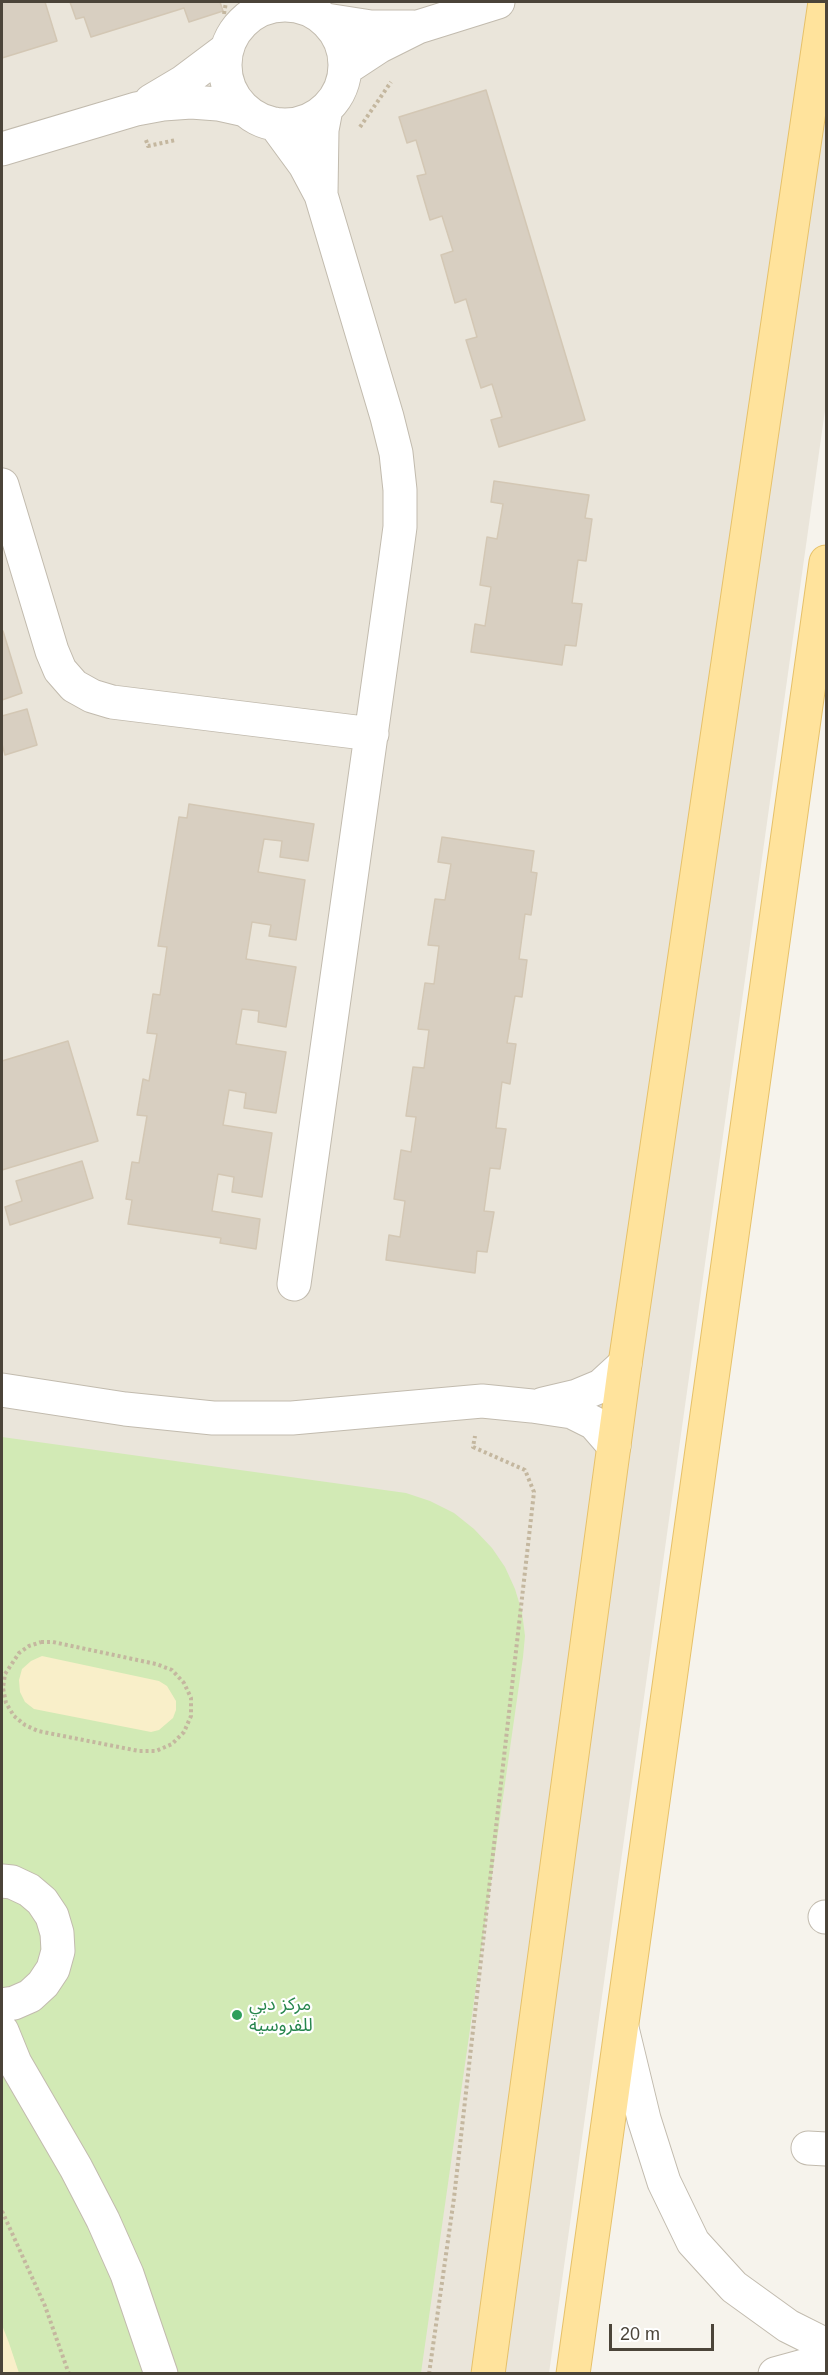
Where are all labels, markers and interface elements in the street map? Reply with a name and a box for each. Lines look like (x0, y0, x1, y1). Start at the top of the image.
place label: مركز دبي للفروسية (249, 1994, 313, 2036)
marker: مركز دبي للفروسية (230, 2008, 244, 2022)
scale bar (612, 2312, 717, 2350)
text: 20 m (620, 2324, 660, 2344)

